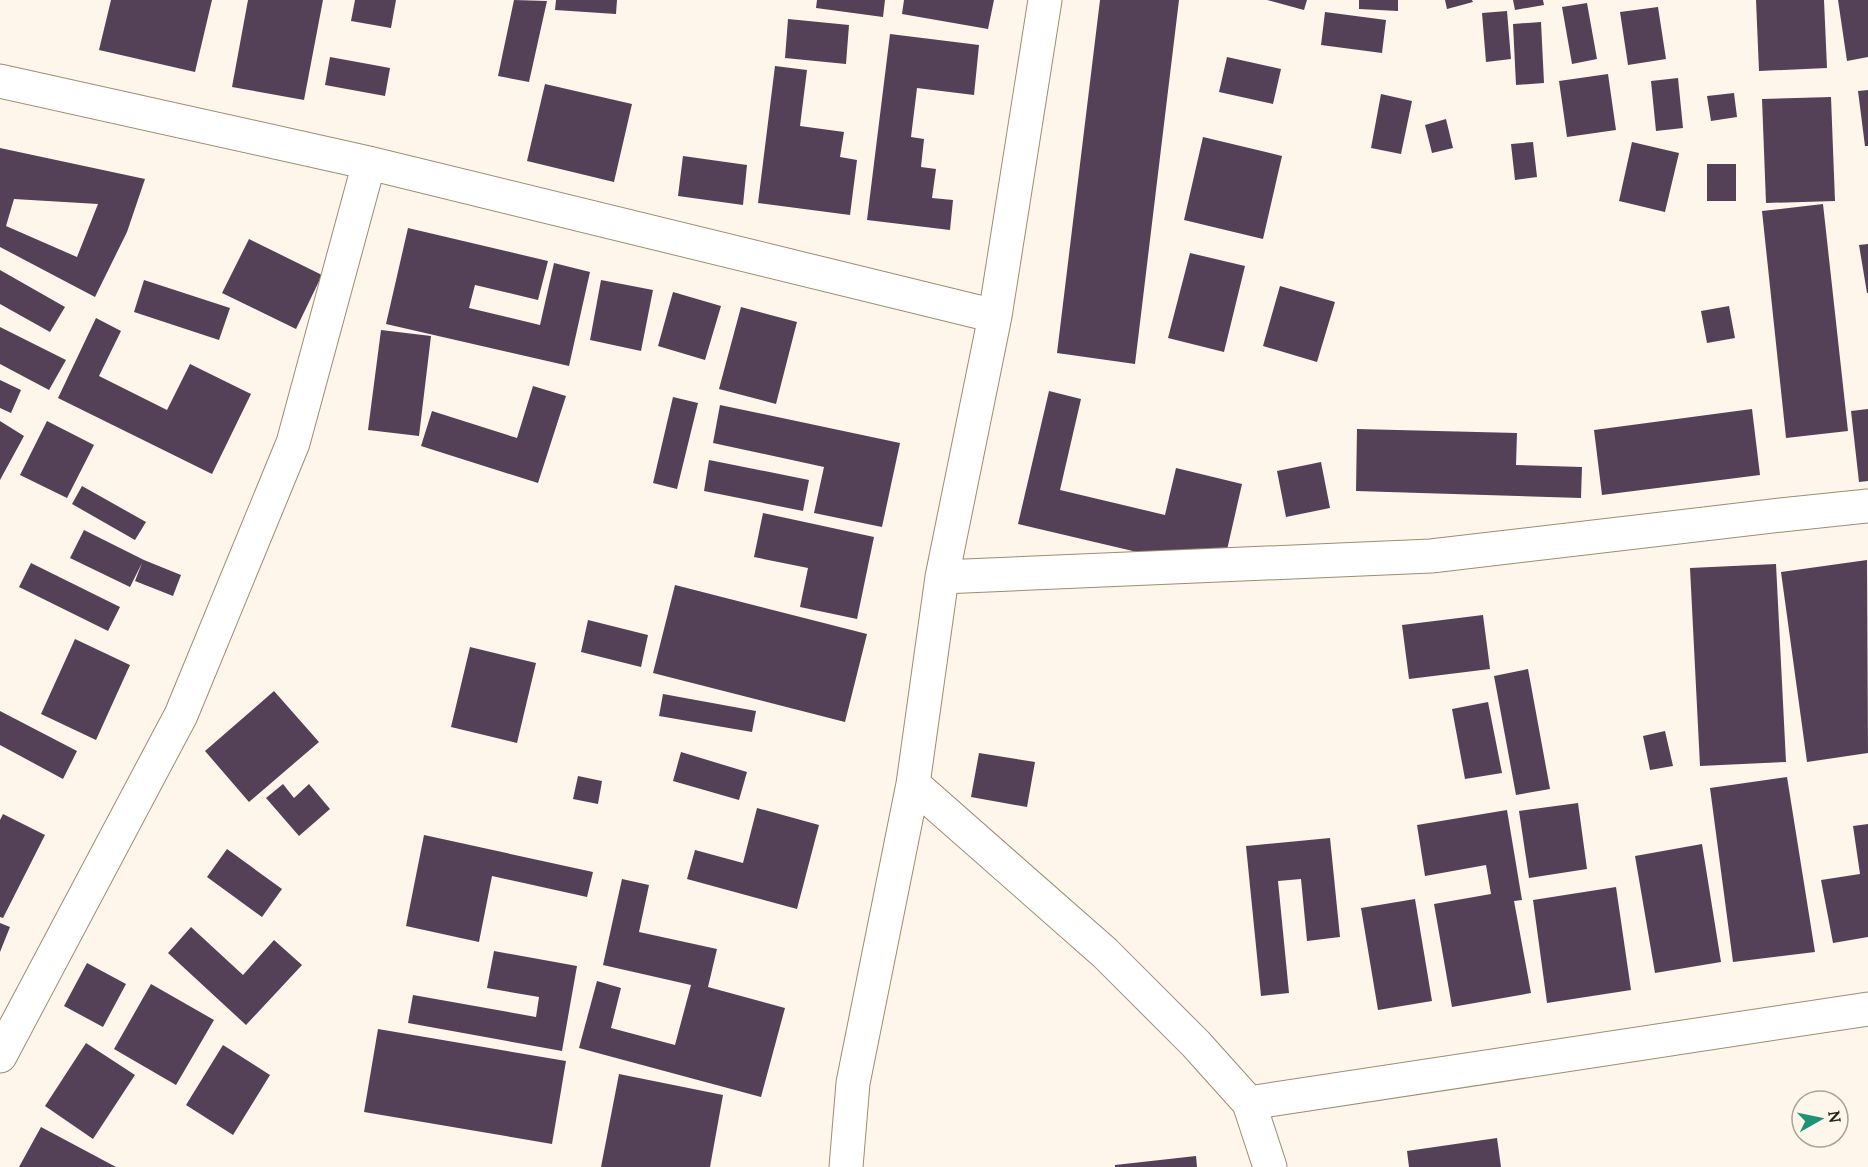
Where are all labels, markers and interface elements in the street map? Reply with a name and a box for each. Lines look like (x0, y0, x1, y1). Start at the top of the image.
north arrow (1790, 1089, 1850, 1149)
text: N (1824, 1109, 1846, 1124)

